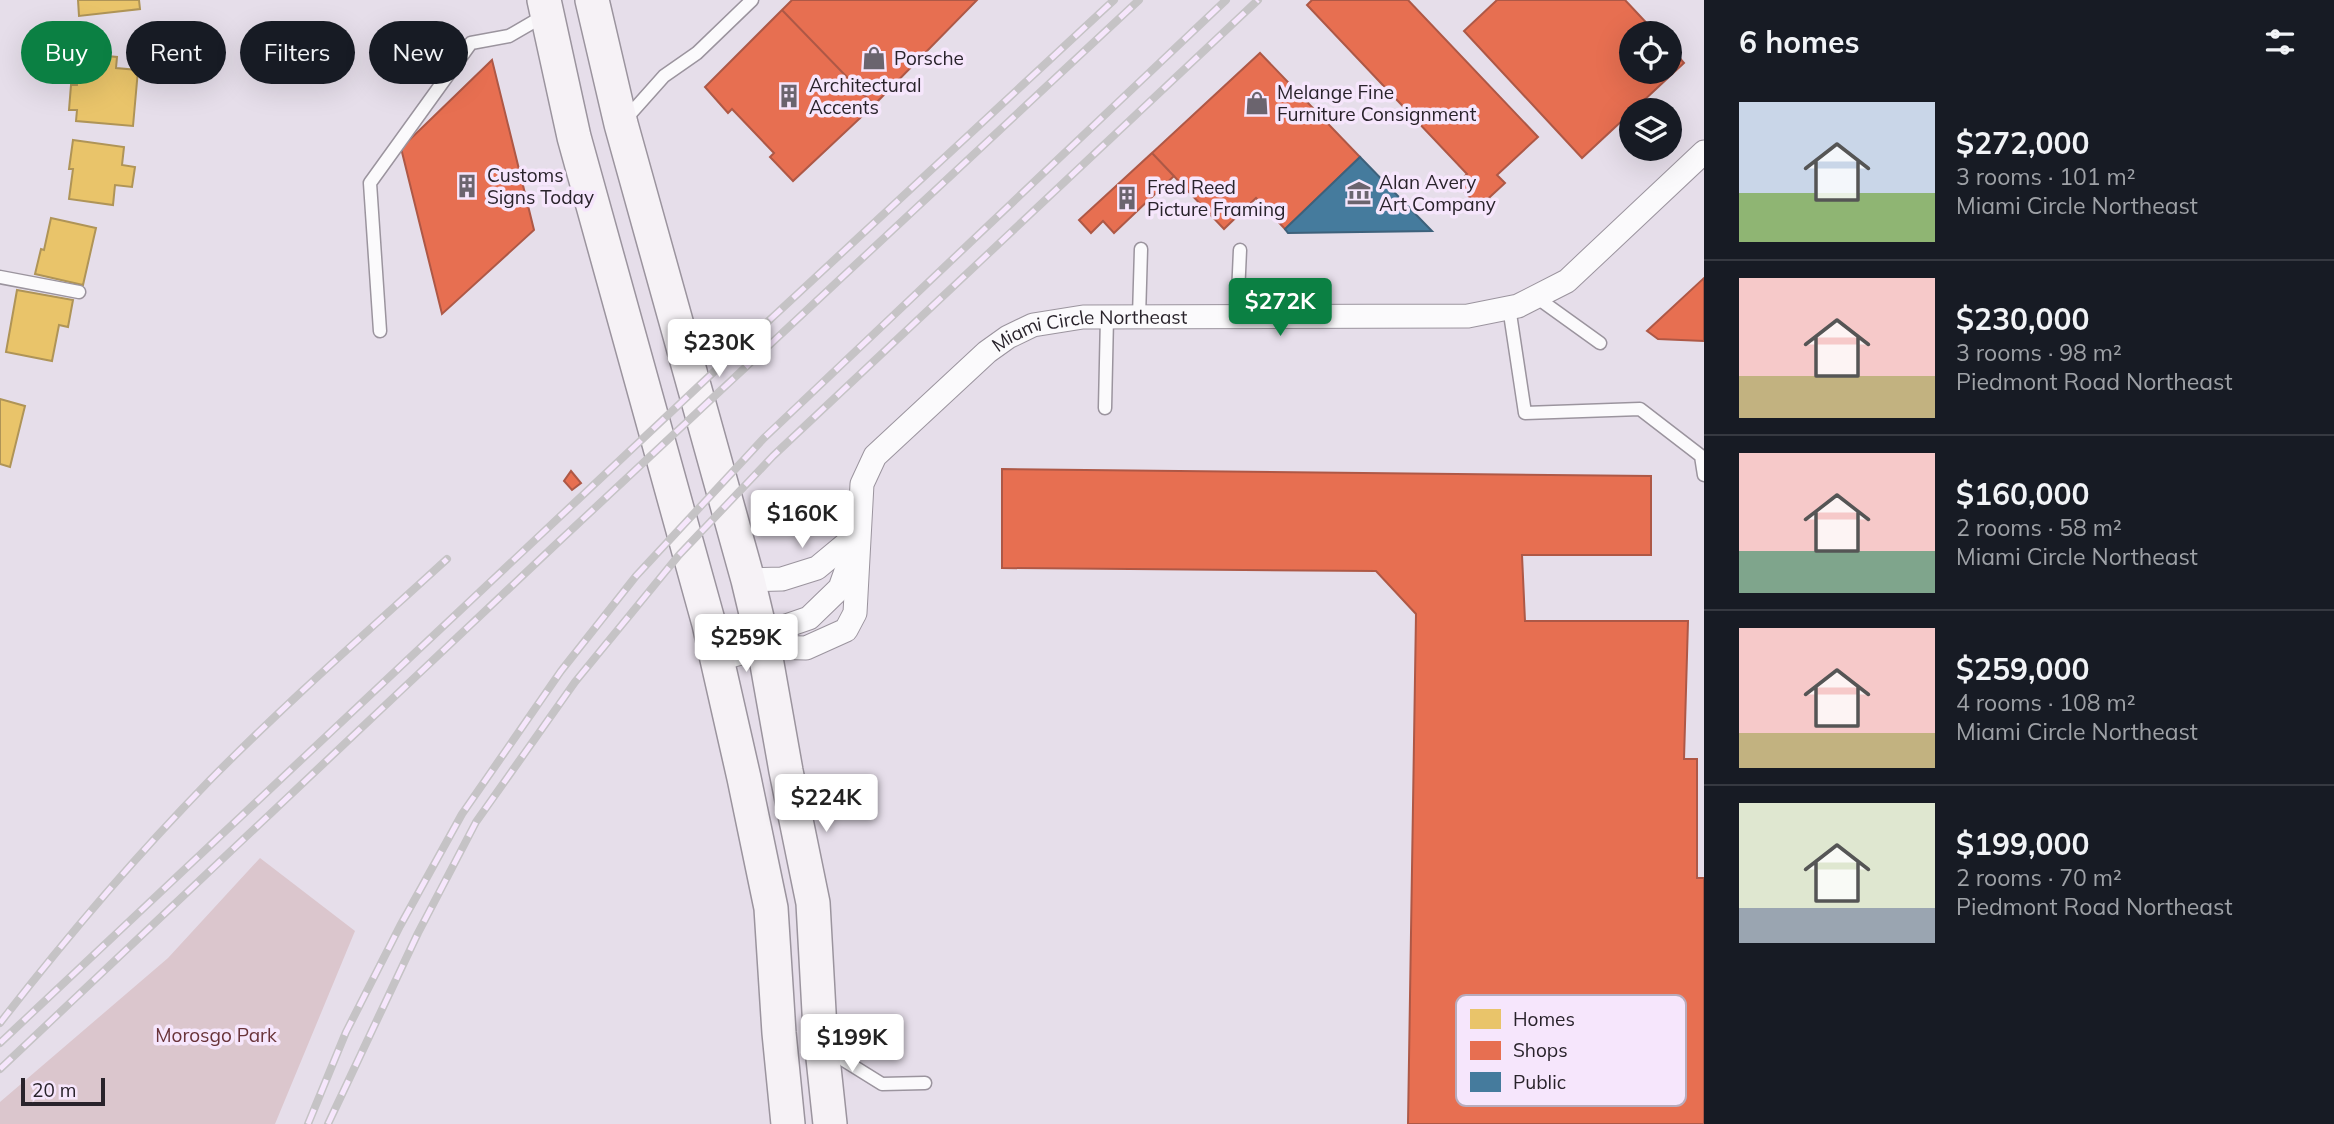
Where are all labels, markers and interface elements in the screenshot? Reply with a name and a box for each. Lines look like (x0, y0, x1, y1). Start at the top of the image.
chip: Buy (21, 21, 112, 84)
chip: Rent (126, 21, 226, 84)
chip: Filters (240, 21, 355, 84)
chip: New (369, 21, 468, 84)
map controls (1619, 21, 1682, 161)
button: locate (1619, 21, 1682, 84)
text: 6 homes (1739, 23, 1860, 61)
icon: filters (2261, 23, 2299, 61)
shop icon: Porsche (860, 44, 888, 72)
place label: Porsche (894, 46, 964, 70)
place label: Architectural Accents (809, 73, 921, 119)
place label: Melange Fine Furniture Consignment (1277, 80, 1477, 126)
building icon: Architectural Accents (775, 82, 803, 110)
shop icon: Melange Fine Furniture Consignment (1243, 89, 1271, 117)
button: layers (1619, 98, 1682, 161)
text: $272,000 (1956, 124, 2089, 162)
icon: home (1795, 130, 1879, 214)
text: 3 rooms · 101 m² (1956, 162, 2136, 191)
place label: Customs Signs Today (487, 163, 594, 209)
place label: Alan Avery Art Company (1379, 170, 1496, 216)
building icon: Customs Signs Today (453, 172, 481, 200)
place label: Fred Reed Picture Framing (1147, 175, 1285, 221)
museum icon: Alan Avery Art Company (1345, 179, 1373, 207)
building icon: Fred Reed Picture Framing (1113, 184, 1141, 212)
text: Miami Circle Northeast (1956, 191, 2198, 220)
pin: $272K (1231, 278, 1329, 338)
text: $272K (1245, 286, 1315, 315)
text: $230,000 (1956, 300, 2089, 338)
street label: Miami Circle Northeast (987, 305, 1188, 357)
icon: home (1795, 306, 1879, 390)
pin: $230K (670, 320, 768, 379)
text: $230K (684, 327, 754, 356)
text: 3 rooms · 98 m² (1956, 338, 2122, 367)
text: Piedmont Road Northeast (1956, 367, 2232, 396)
text: $160,000 (1956, 475, 2089, 513)
icon: home (1795, 481, 1879, 565)
pin: $160K (753, 490, 851, 550)
text: $160K (767, 498, 837, 527)
text: 2 rooms · 58 m² (1956, 513, 2122, 542)
text: Miami Circle Northeast (1956, 542, 2198, 571)
pin: $259K (697, 614, 795, 674)
text: $259K (711, 622, 781, 651)
text: $259,000 (1956, 650, 2089, 688)
icon: home (1795, 656, 1879, 740)
text: 4 rooms · 108 m² (1956, 688, 2136, 717)
text: Miami Circle Northeast (1956, 717, 2198, 746)
pin: $224K (777, 774, 875, 834)
text: $224K (791, 782, 861, 811)
text: $199,000 (1956, 825, 2089, 863)
icon: home (1795, 831, 1879, 915)
text: 2 rooms · 70 m² (1956, 863, 2122, 892)
text: Piedmont Road Northeast (1956, 892, 2232, 921)
legend (1456, 995, 1686, 1106)
text: Homes (1513, 1007, 1575, 1031)
pin: $199K (803, 1014, 901, 1074)
text: $199K (817, 1022, 887, 1051)
park label: Morosgo Park (155, 1023, 277, 1047)
text: Shops (1513, 1038, 1568, 1062)
text: Public (1513, 1070, 1566, 1094)
scale bar (21, 1075, 105, 1107)
text: 20 m (32, 1078, 76, 1102)

